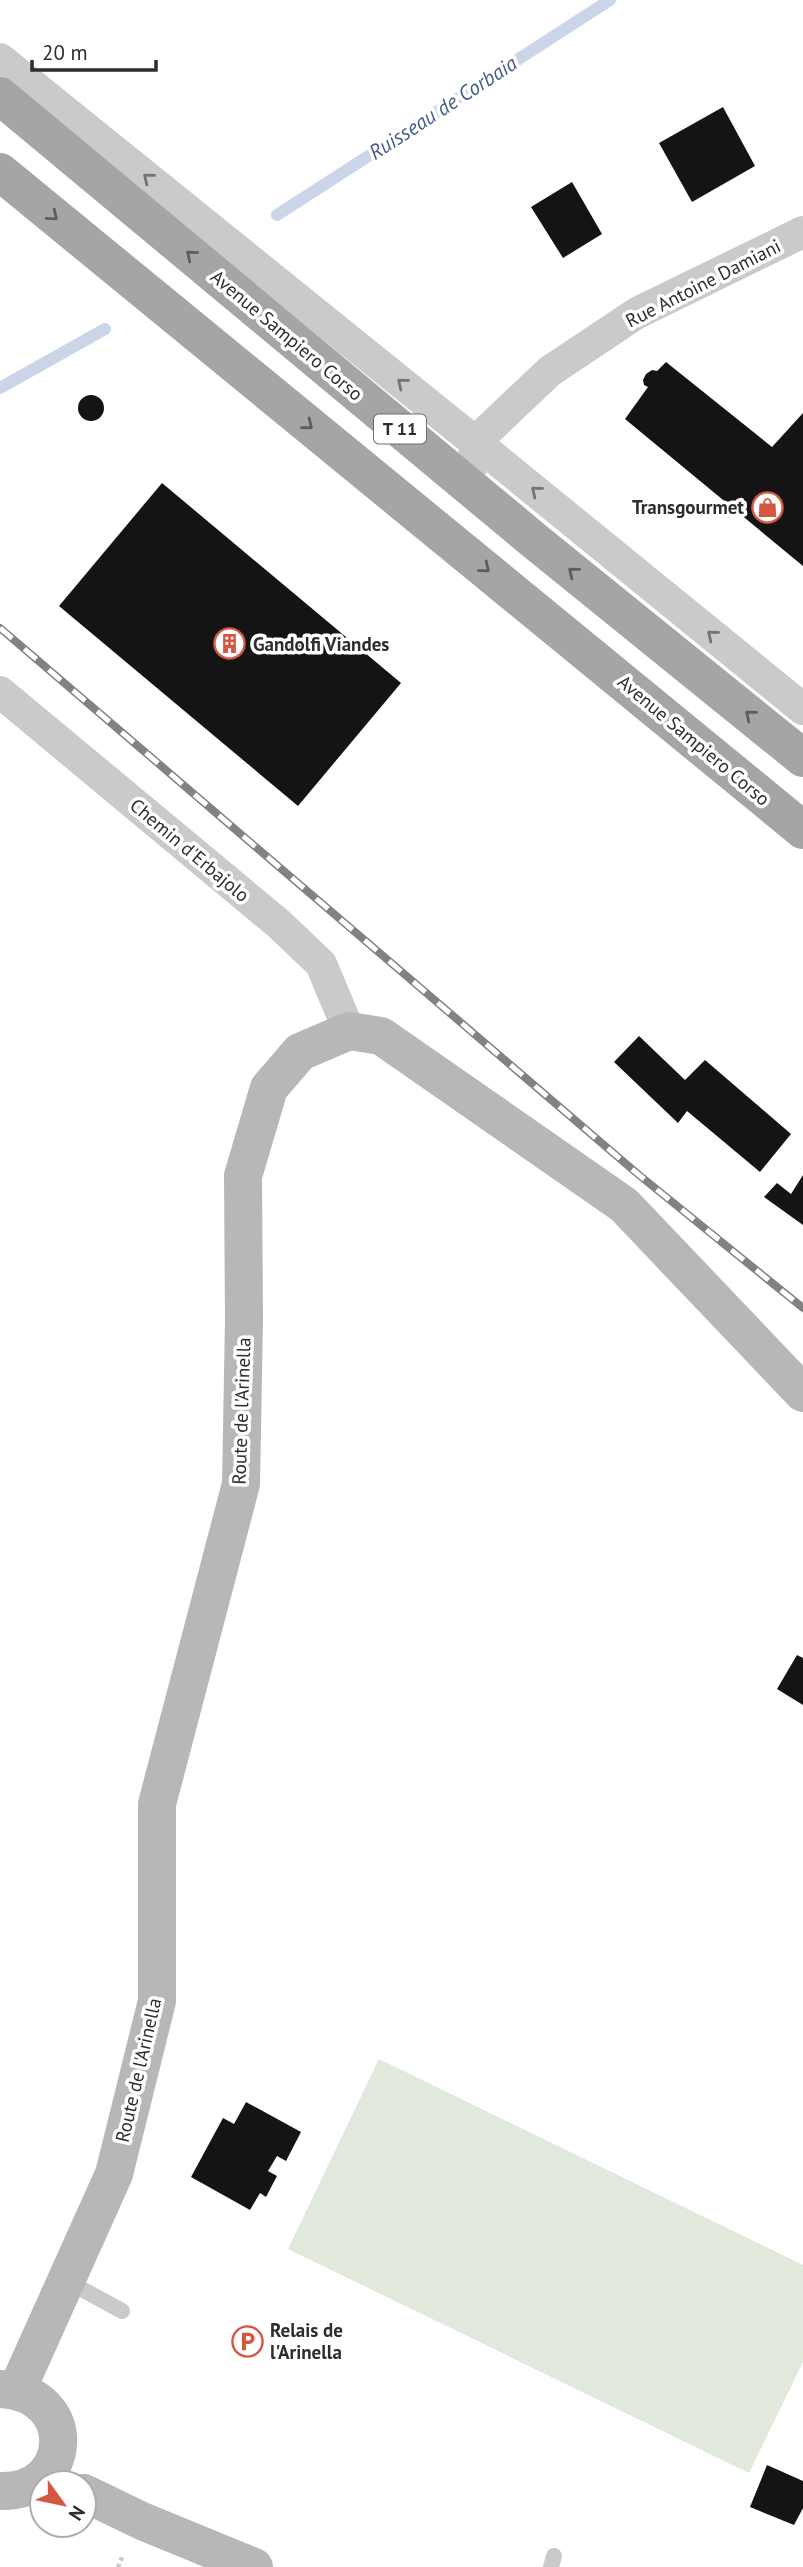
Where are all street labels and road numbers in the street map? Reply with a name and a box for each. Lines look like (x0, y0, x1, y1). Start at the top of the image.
street label: Rue Antoine Damiani (621, 234, 785, 332)
street label: Avenue Sampiero Corso (206, 264, 368, 406)
road number: T 11 (374, 414, 426, 444)
street label: Avenue Sampiero Corso (613, 669, 775, 811)
street label: Chemin d'Erbajolo (125, 793, 255, 907)
street label: Route de l'Arinella (226, 1337, 256, 1485)
street label: Route de l'Arinella (110, 1996, 166, 2144)

